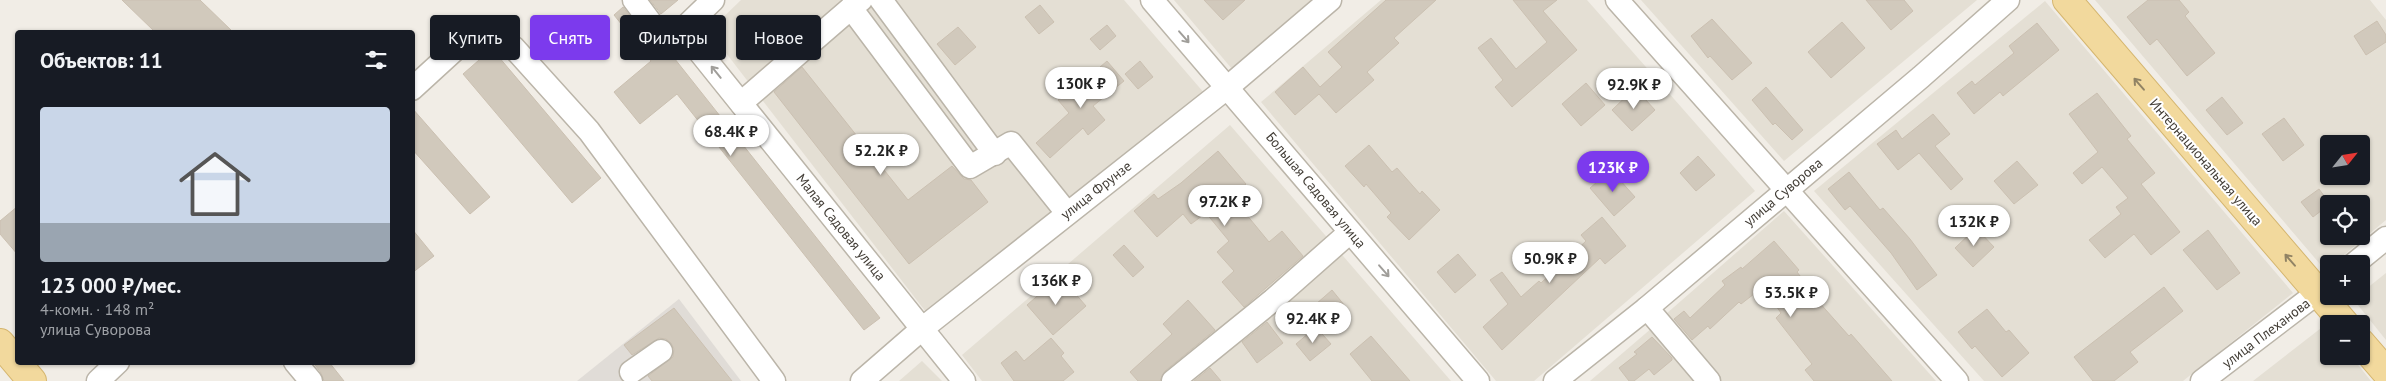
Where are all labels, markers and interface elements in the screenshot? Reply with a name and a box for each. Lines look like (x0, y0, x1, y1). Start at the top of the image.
chip: Купить (430, 15, 520, 60)
chip: Снять (530, 15, 610, 60)
chip: Фильтры (620, 15, 726, 60)
chip: Новое (736, 15, 821, 60)
one-way arrow (1179, 30, 1190, 43)
icon: filters (362, 46, 390, 74)
text: Объектов: 11 (40, 47, 163, 74)
one-way arrow (711, 66, 722, 79)
pin: 130K ₽ (1040, 66, 1122, 109)
pin: 92.9K ₽ (1588, 68, 1680, 110)
text: 130K ₽ (1056, 73, 1106, 93)
text: 92.9K ₽ (1607, 74, 1661, 94)
one-way arrow (2133, 77, 2145, 90)
street label: Интернациональная улица (2146, 95, 2266, 229)
pin: 68.4K ₽ (685, 114, 777, 157)
text: 68.4K ₽ (704, 121, 758, 141)
street label: Большая Садовая улица (1262, 128, 1370, 252)
pin: 52.2K ₽ (835, 134, 927, 176)
north arrow (2320, 135, 2370, 185)
map controls (2320, 135, 2370, 365)
icon: home (170, 139, 260, 229)
text: 52.2K ₽ (854, 140, 908, 160)
pin: 123K ₽ (1572, 150, 1654, 193)
street label: улица Суворова (1740, 154, 1826, 230)
street label: улица Фрунзе (1057, 157, 1135, 223)
text: 123K ₽ (1588, 157, 1638, 177)
street label: Малая Садовая улица (792, 170, 890, 284)
pin: 97.2K ₽ (1179, 184, 1271, 227)
text: 97.2K ₽ (1199, 191, 1251, 211)
button: locate (2320, 195, 2370, 245)
pin: 132K ₽ (1933, 204, 2015, 247)
text: 132K ₽ (1949, 211, 1999, 231)
pin: 50.9K ₽ (1504, 242, 1596, 284)
text: 50.9K ₽ (1523, 248, 1577, 268)
one-way arrow (2285, 254, 2296, 267)
button: + (2320, 255, 2370, 305)
pin: 136K ₽ (1015, 264, 1097, 306)
one-way arrow (1378, 264, 1389, 277)
text: 136K ₽ (1031, 270, 1081, 290)
text: 123 000 ₽/мес. (40, 272, 181, 299)
pin: 53.5K ₽ (1745, 276, 1837, 318)
text: 53.5K ₽ (1764, 282, 1818, 302)
street label: улица Плеханова (2218, 294, 2314, 372)
text: 4-комн. · 148 m² (40, 299, 154, 319)
pin: 92.4K ₽ (1267, 302, 1359, 344)
text: 92.4K ₽ (1286, 308, 1340, 328)
button: − (2320, 315, 2370, 365)
text: улица Суворова (40, 319, 151, 339)

